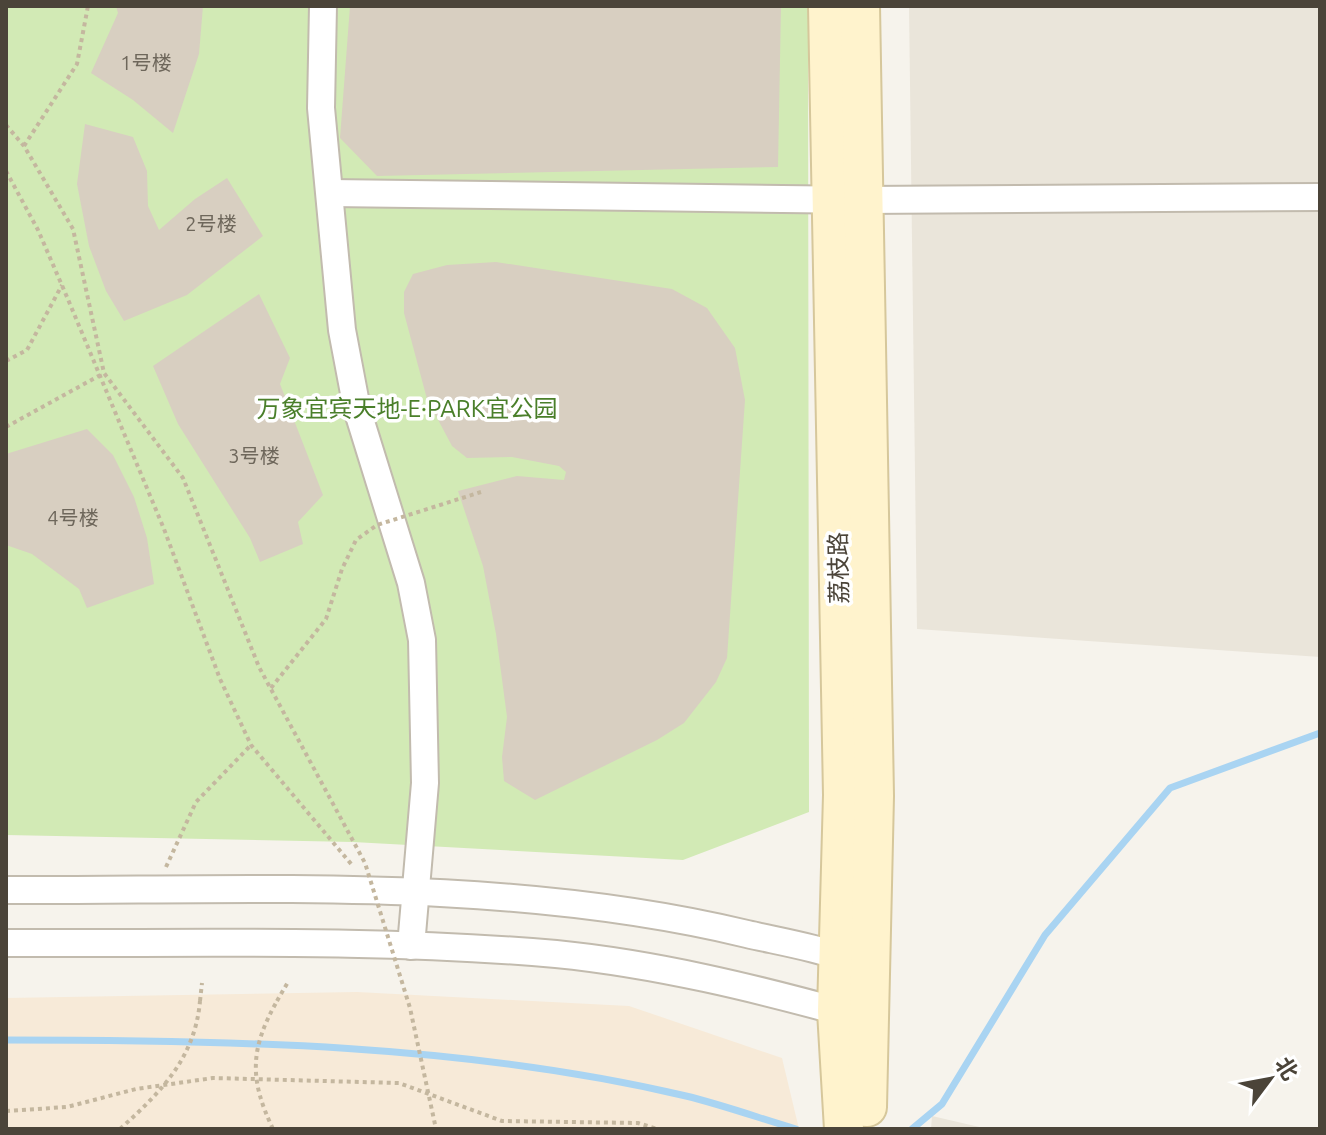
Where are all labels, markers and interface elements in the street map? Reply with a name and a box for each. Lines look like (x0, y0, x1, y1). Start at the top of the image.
house number: 1号楼 (120, 51, 172, 74)
house number: 2号楼 (185, 212, 237, 235)
park label: 万象宜宾天地-E·PARK宜公园 (257, 395, 557, 422)
house number: 3号楼 (228, 444, 280, 467)
house number: 4号楼 (47, 506, 99, 529)
street label: 荔枝路 (824, 532, 853, 604)
north arrow (1230, 1039, 1310, 1119)
text: 北 (1271, 1052, 1304, 1084)

